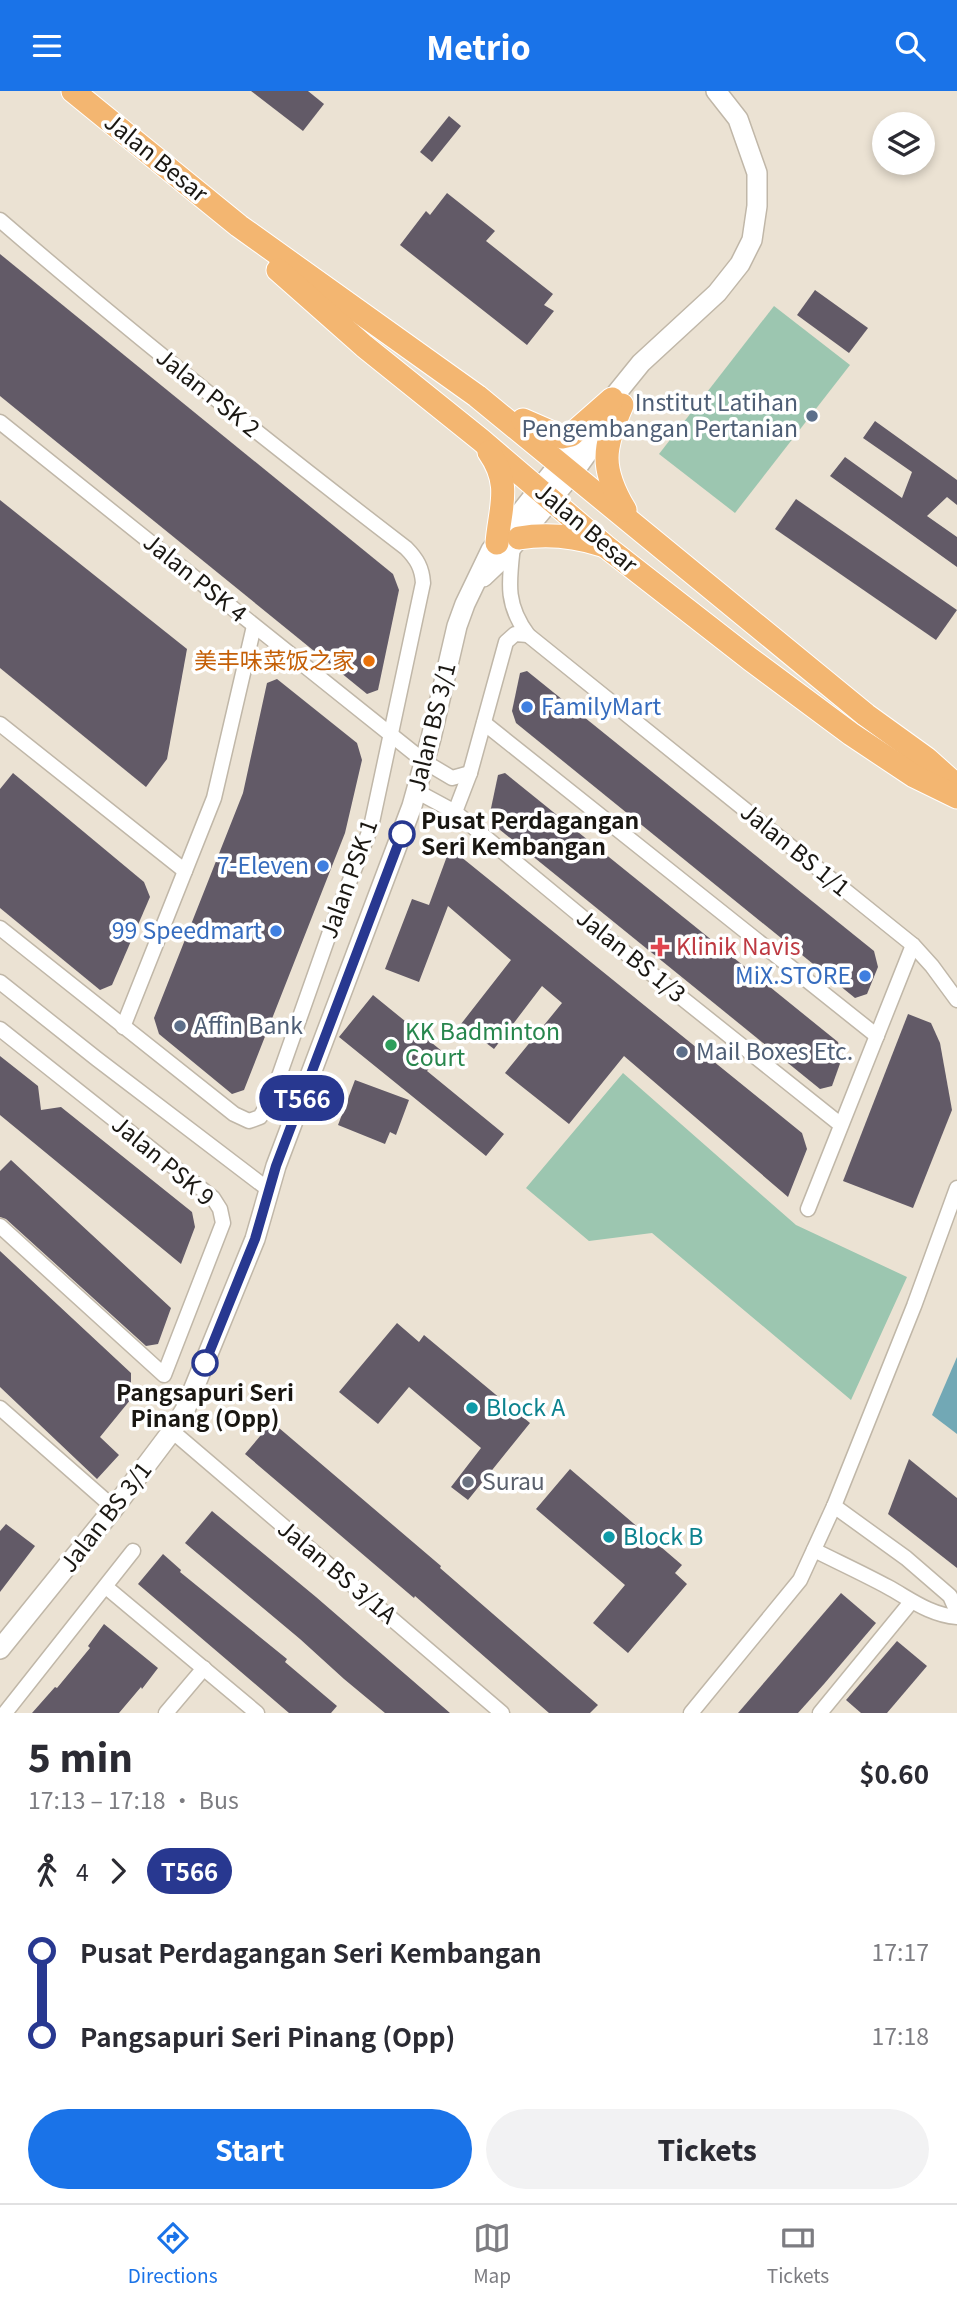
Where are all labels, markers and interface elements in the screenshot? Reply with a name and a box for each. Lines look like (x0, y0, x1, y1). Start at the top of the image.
text: Metrio (426, 23, 531, 69)
icon: menu (28, 27, 66, 65)
icon: search (891, 27, 929, 65)
street label: Jalan Besar (98, 104, 216, 209)
map controls (872, 112, 935, 175)
button: layers (872, 112, 935, 175)
street label: Jalan PSK 2 (150, 339, 268, 444)
place label: Institut Latihan Pengembangan Pertanian (522, 384, 798, 444)
marker: Institut Latihan Pengembangan Pertanian (804, 408, 820, 424)
street label: Jalan Besar (529, 473, 646, 580)
street label: Jalan PSK 4 (137, 524, 256, 629)
place label: 美丰味菜饭之家 (194, 642, 355, 676)
marker: 美丰味菜饭之家 (361, 653, 377, 669)
street label: Jalan BS 3/1 (398, 658, 463, 795)
place label: FamilyMart (541, 688, 661, 722)
marker: FamilyMart (519, 699, 535, 715)
street label: Jalan BS 1/1 (734, 794, 858, 903)
place label: Pusat Perdagangan Seri Kembangan (421, 802, 639, 862)
street label: Jalan PSK 1 (310, 814, 384, 943)
marker: Pusat Perdagangan Seri Kembangan (389, 821, 415, 847)
place label: 7-Eleven (217, 847, 309, 881)
marker: 7-Eleven (315, 858, 331, 874)
street label: Jalan BS 1/3 (570, 900, 694, 1009)
place label: 99 Speedmart (112, 912, 262, 946)
marker: 99 Speedmart (268, 923, 284, 939)
place label: Klinik Navis (676, 928, 801, 962)
marker: Klinik Navis (650, 937, 670, 957)
place label: MiX.STORE (735, 957, 851, 991)
marker: MiX.STORE (857, 968, 873, 984)
place label: Affin Bank (194, 1007, 303, 1041)
place label: KK Badminton Court (405, 1013, 560, 1073)
marker: Affin Bank (172, 1018, 188, 1034)
place label: Mail Boxes Etc. (696, 1033, 853, 1067)
marker: KK Badminton Court (383, 1037, 399, 1053)
marker: Mail Boxes Etc. (674, 1044, 690, 1060)
line badge: T566 (253, 1075, 351, 1121)
text: T566 (273, 1080, 331, 1115)
street label: Jalan PSK 9 (106, 1106, 223, 1213)
marker: Pangsapuri Seri Pinang (Opp) (192, 1350, 218, 1376)
place label: Pangsapuri Seri Pinang (Opp) (116, 1374, 294, 1434)
place label: Block A (486, 1389, 565, 1423)
marker: Block A (464, 1400, 480, 1416)
street label: Jalan BS 3/1 (50, 1453, 158, 1578)
place label: Surau (482, 1463, 545, 1497)
marker: Surau (460, 1474, 476, 1490)
street label: Jalan BS 3/1A (271, 1511, 405, 1630)
place label: Block B (623, 1518, 703, 1552)
marker: Block B (601, 1529, 617, 1545)
text: 5 min (28, 1728, 133, 1783)
text: $0.60 (859, 1754, 929, 1791)
text: 17:13 – 17:18 · Bus (28, 1782, 239, 1816)
icon: walk (28, 1852, 66, 1890)
icon: forward (99, 1852, 137, 1890)
text: T566 (161, 1853, 218, 1888)
text: 4 (76, 1854, 89, 1888)
text: Pusat Perdagangan Seri Kembangan (80, 1933, 542, 1970)
text: 17:17 (872, 1934, 929, 1968)
text: Pangsapuri Seri Pinang (Opp) (80, 2017, 455, 2054)
text: 17:18 (872, 2018, 929, 2052)
button: Start (28, 2109, 472, 2189)
button: Tickets (486, 2109, 929, 2189)
tab: Directions (128, 2219, 218, 2288)
tab: Map (473, 2219, 511, 2288)
tab: Tickets (767, 2219, 829, 2288)

